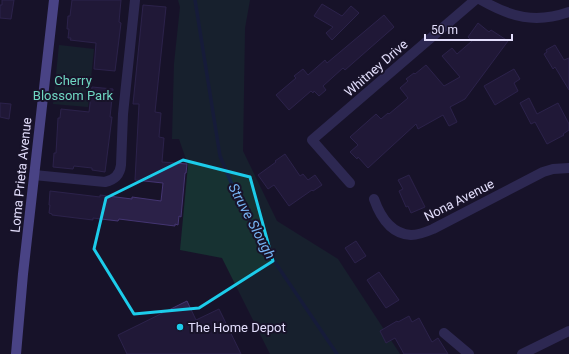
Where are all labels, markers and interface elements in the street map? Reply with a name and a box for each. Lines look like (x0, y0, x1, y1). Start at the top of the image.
scale bar (425, 16, 512, 42)
text: 50 m (431, 23, 458, 37)
street label: Whitney Drive (341, 36, 411, 99)
park label: Cherry Blossom Park (33, 73, 114, 103)
street label: Loma Prieta Avenue (7, 117, 35, 233)
street label: Nona Avenue (421, 176, 497, 224)
water label: Struve Slough (225, 180, 279, 262)
place label: The Home Depot (188, 320, 286, 335)
marker: The Home Depot (175, 322, 185, 332)

